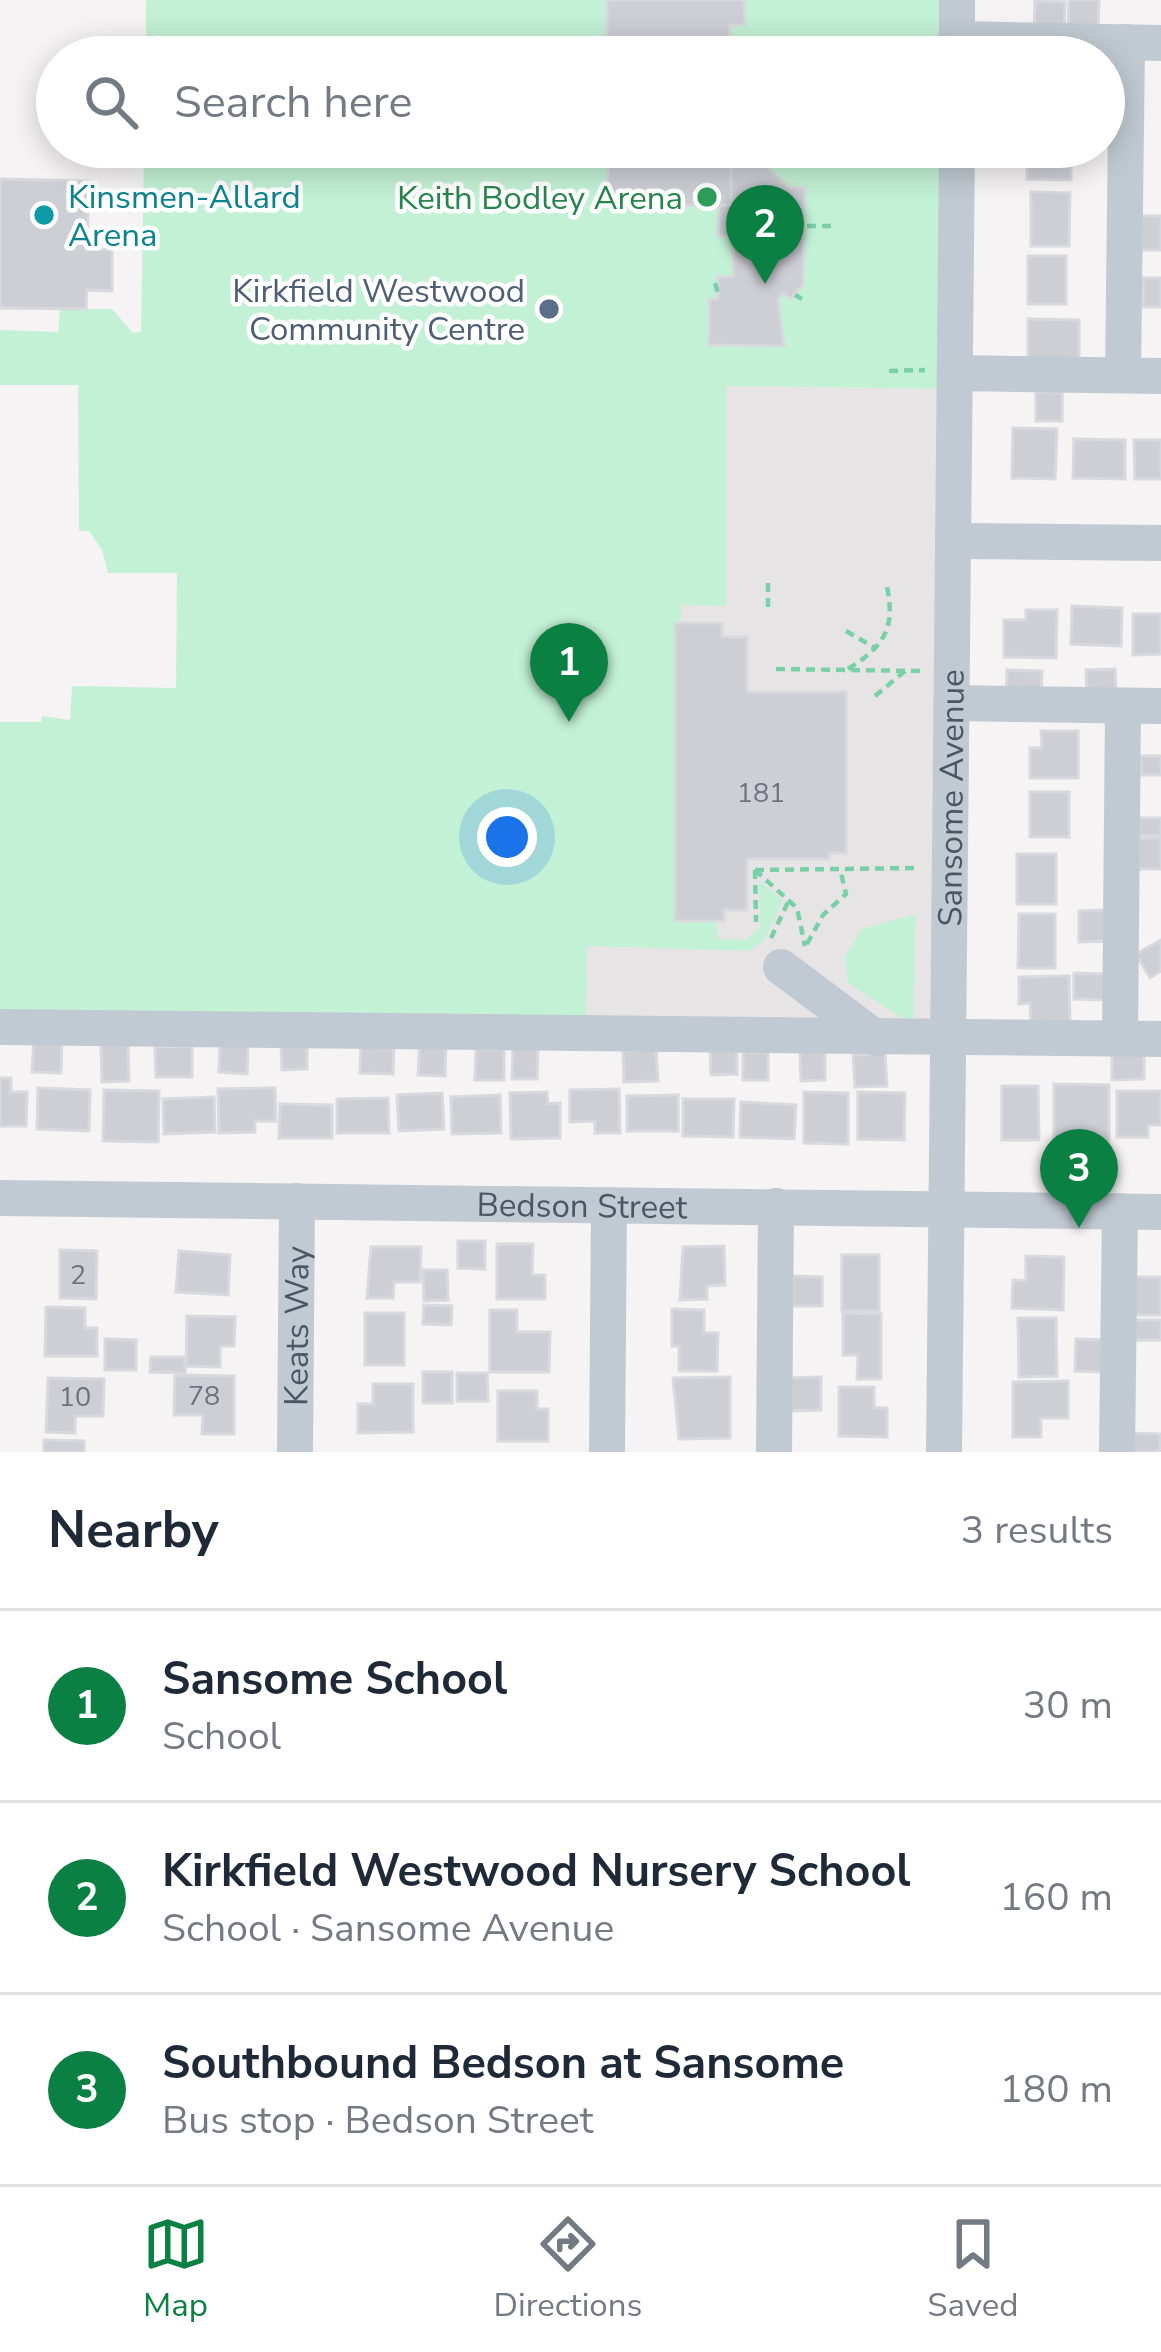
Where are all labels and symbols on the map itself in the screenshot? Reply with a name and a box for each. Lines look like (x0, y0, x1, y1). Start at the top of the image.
place label: Kinsmen-Allard Arena (68, 175, 301, 258)
place label: Keith Bodley Arena (397, 176, 683, 221)
marker: Keith Bodley Arena (694, 184, 720, 210)
pin: 2 (726, 185, 804, 284)
marker: Kinsmen-Allard Arena (31, 202, 57, 228)
place label: Kirkfield Westwood Community Centre (232, 269, 525, 352)
marker: Kirkfield Westwood Community Centre (536, 296, 562, 322)
pin: 1 (530, 623, 608, 722)
street label: Sansome Avenue (928, 669, 976, 927)
house number: 181 (737, 775, 785, 812)
your location (477, 807, 537, 867)
pin: 3 (1040, 1129, 1118, 1228)
street label: Bedson Street (476, 1183, 688, 1230)
street label: Keats Way (274, 1246, 321, 1406)
house number: 2 (70, 1257, 86, 1294)
house number: 78 (188, 1378, 220, 1415)
house number: 10 (59, 1379, 91, 1416)

